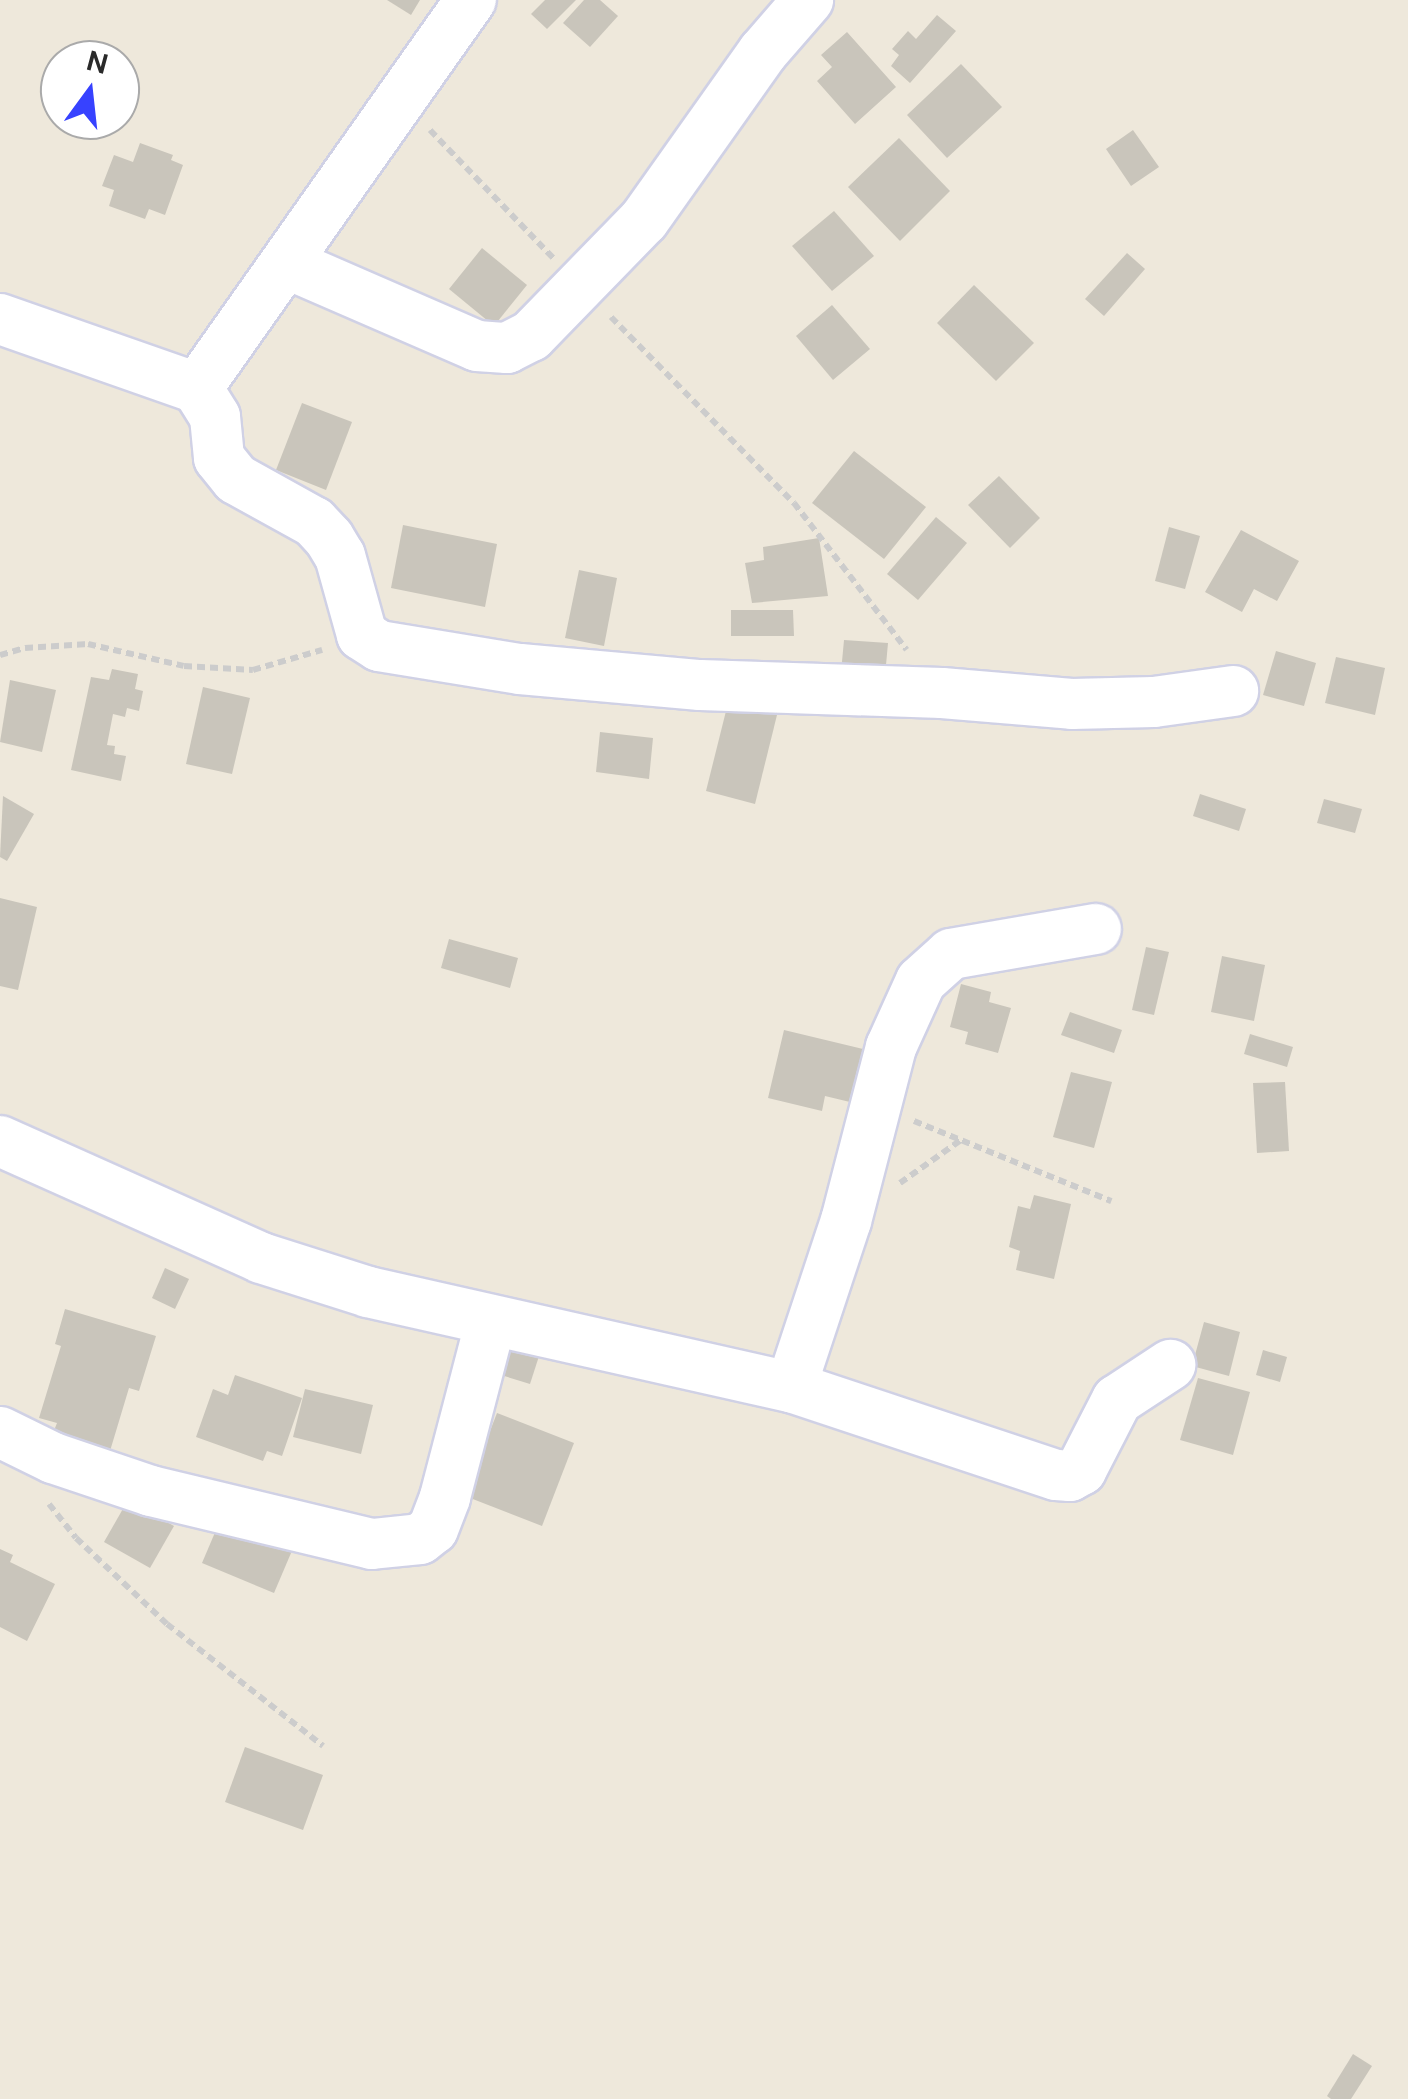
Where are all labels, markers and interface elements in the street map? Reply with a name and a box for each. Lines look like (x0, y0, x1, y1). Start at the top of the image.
north arrow (40, 40, 140, 140)
text: N (83, 42, 112, 83)

